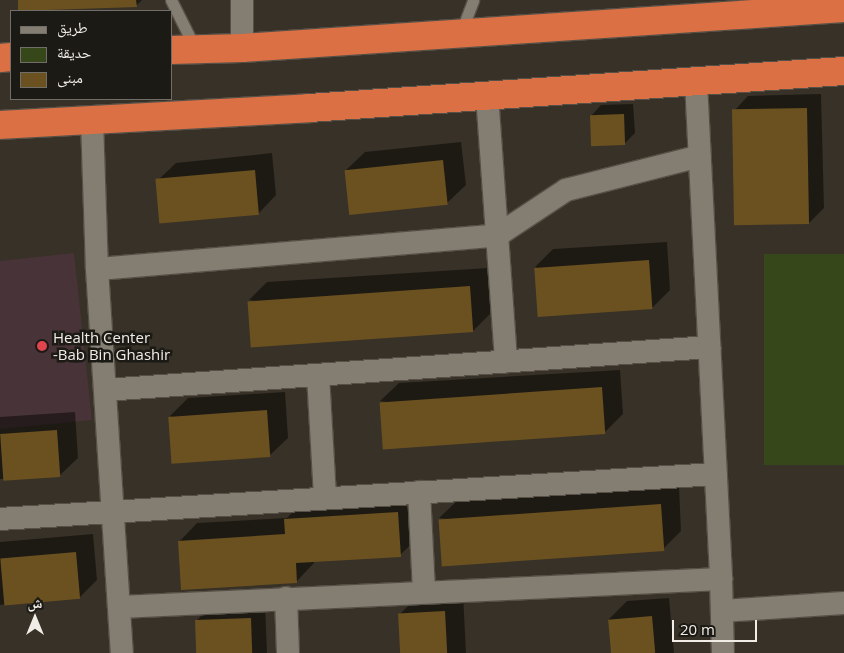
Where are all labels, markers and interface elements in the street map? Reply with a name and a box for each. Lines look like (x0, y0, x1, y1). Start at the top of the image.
legend (10, 10, 172, 100)
text: طريق (57, 17, 88, 37)
text: حديقة (57, 42, 91, 62)
text: مبنى (57, 67, 83, 87)
place label: Health Center -Bab Bin Ghashir (53, 328, 170, 363)
marker: Health Center -Bab Bin Ghashir (35, 339, 49, 353)
north arrow (10, 593, 60, 643)
text: ش (28, 593, 42, 612)
scale bar (674, 610, 759, 642)
text: 20 m (680, 619, 715, 639)

